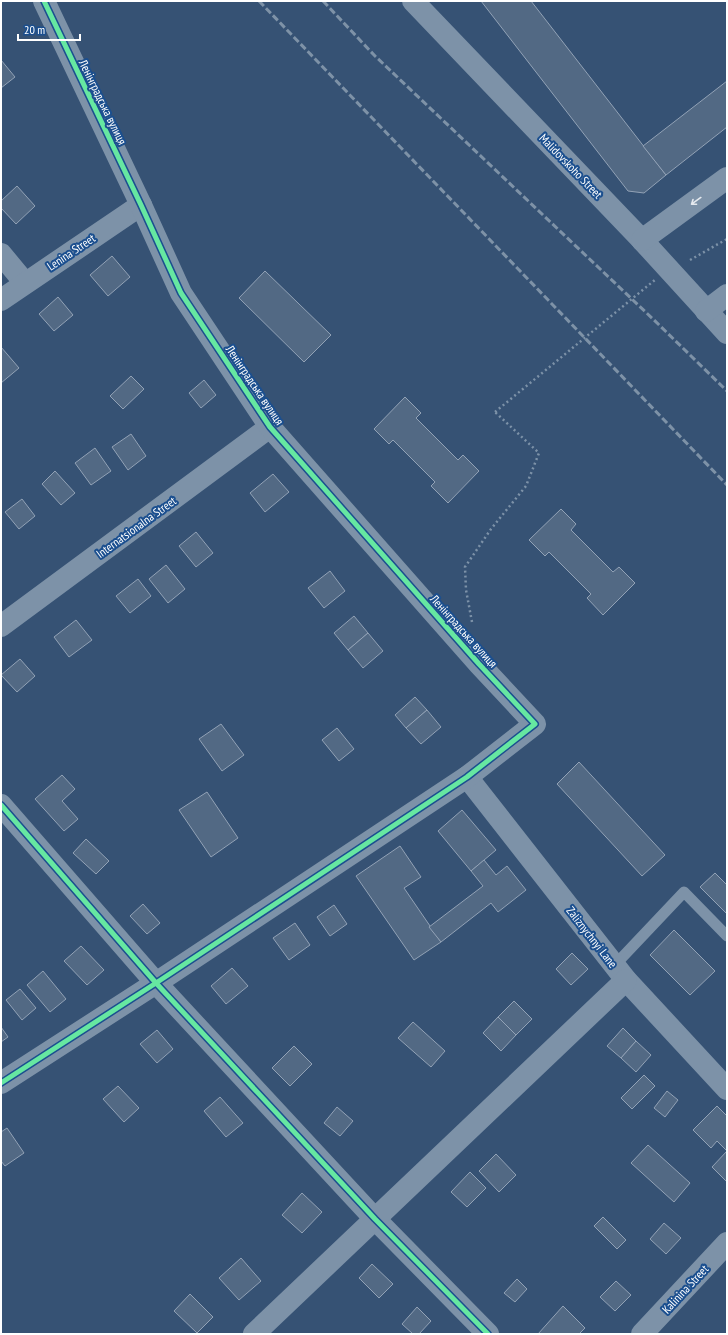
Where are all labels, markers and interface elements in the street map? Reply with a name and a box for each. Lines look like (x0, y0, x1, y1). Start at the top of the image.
scale bar (18, 16, 80, 42)
text: 20 m (24, 22, 45, 37)
street label: Ленінградська вулиця (75, 56, 130, 147)
street label: Malidovskoho Street (536, 130, 606, 202)
one-way arrow (690, 196, 701, 205)
street label: Lenina Street (44, 230, 98, 274)
street label: Ленінградська вулиця (222, 341, 287, 428)
street label: Internatsionalna Street (93, 493, 179, 561)
street label: Ленінградська вулиця (427, 591, 501, 671)
street label: Zaliznychnyi Lane (563, 903, 621, 971)
street label: Kalinina Street (659, 1261, 712, 1316)

